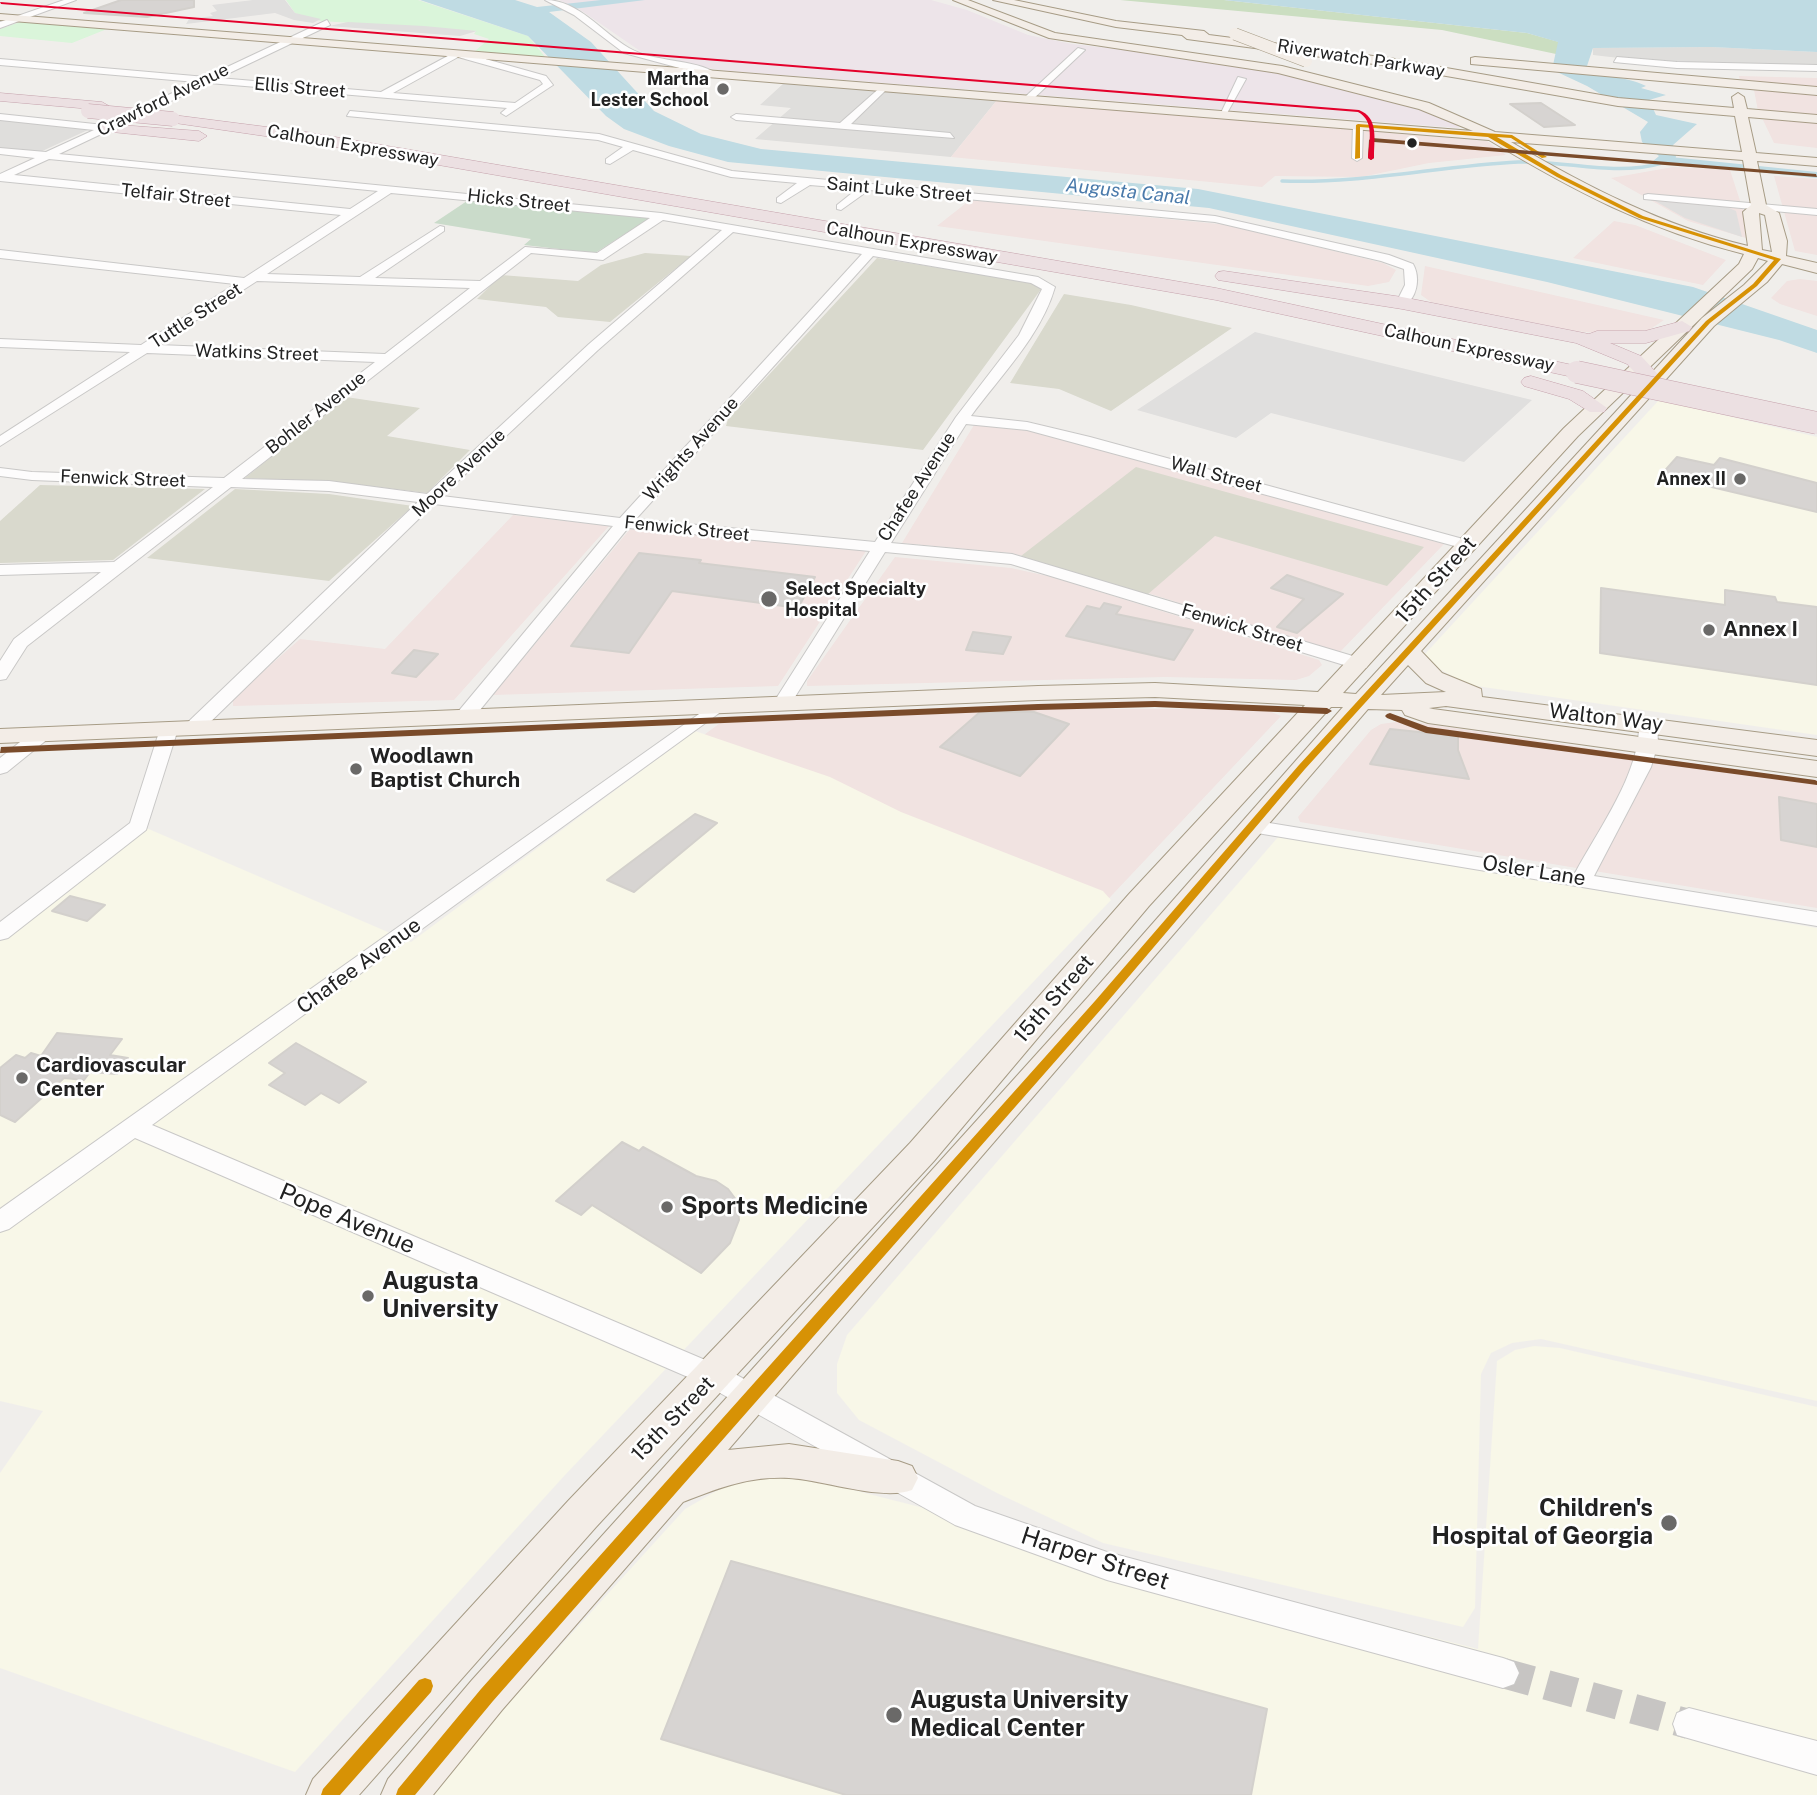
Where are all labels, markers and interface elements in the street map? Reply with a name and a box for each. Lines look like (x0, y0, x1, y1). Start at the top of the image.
street label: Riverwatch Parkway (1276, 35, 1446, 83)
street label: Crawford Avenue (94, 59, 232, 141)
place label: Martha Lester School (590, 68, 709, 110)
street label: Ellis Street (253, 73, 347, 103)
marker: Martha Lester School (715, 81, 731, 97)
street label: Calhoun Expressway (266, 120, 440, 172)
unlabelled marker (1405, 136, 1419, 150)
street label: Saint Luke Street (825, 173, 973, 207)
water label: Augusta Canal (1065, 174, 1191, 210)
street label: Telfair Street (120, 179, 232, 213)
street label: Hicks Street (466, 185, 572, 217)
street label: Calhoun Expressway (825, 217, 999, 269)
street label: Tuttle Street (146, 278, 246, 354)
street label: Calhoun Expressway (1382, 319, 1556, 377)
street label: Watkins Street (195, 340, 319, 366)
street label: Bohler Avenue (262, 367, 370, 459)
street label: Wrights Avenue (639, 393, 743, 505)
street label: Moore Avenue (408, 424, 510, 522)
street label: Chafee Avenue (874, 428, 960, 546)
street label: Wall Street (1168, 452, 1264, 498)
street label: Fenwick Street (60, 466, 186, 492)
place label: Annex II (1656, 468, 1726, 490)
marker: Annex II (1732, 471, 1748, 487)
street label: Fenwick Street (623, 512, 751, 546)
street label: 15th Street (1390, 531, 1482, 629)
place label: Select Specialty Hospital (785, 578, 926, 620)
marker: Select Specialty Hospital (759, 589, 779, 609)
street label: Fenwick Street (1179, 599, 1305, 657)
place label: Annex I (1723, 617, 1798, 643)
marker: Annex I (1701, 622, 1717, 638)
street label: Walton Way (1547, 698, 1665, 738)
place label: Woodlawn Baptist Church (370, 744, 520, 794)
marker: Woodlawn Baptist Church (348, 761, 364, 777)
street label: Osler Lane (1480, 850, 1588, 892)
street label: Chafee Avenue (292, 913, 426, 1019)
street label: 15th Street (1009, 950, 1099, 1048)
place label: Cardiovascular Center (36, 1053, 186, 1103)
marker: Cardiovascular Center (14, 1070, 30, 1086)
street label: Pope Avenue (275, 1177, 419, 1261)
place label: Sports Medicine (681, 1193, 868, 1221)
marker: Sports Medicine (659, 1199, 675, 1215)
place label: Augusta University (382, 1268, 498, 1324)
marker: Augusta University (360, 1288, 376, 1304)
street label: 15th Street (626, 1371, 720, 1467)
place label: Children's Hospital of Georgia (1432, 1495, 1653, 1551)
marker: Children's Hospital of Georgia (1659, 1513, 1679, 1533)
street label: Harper Street (1017, 1521, 1173, 1597)
place label: Augusta University Medical Center (910, 1687, 1128, 1743)
marker: Augusta University Medical Center (884, 1705, 904, 1725)

